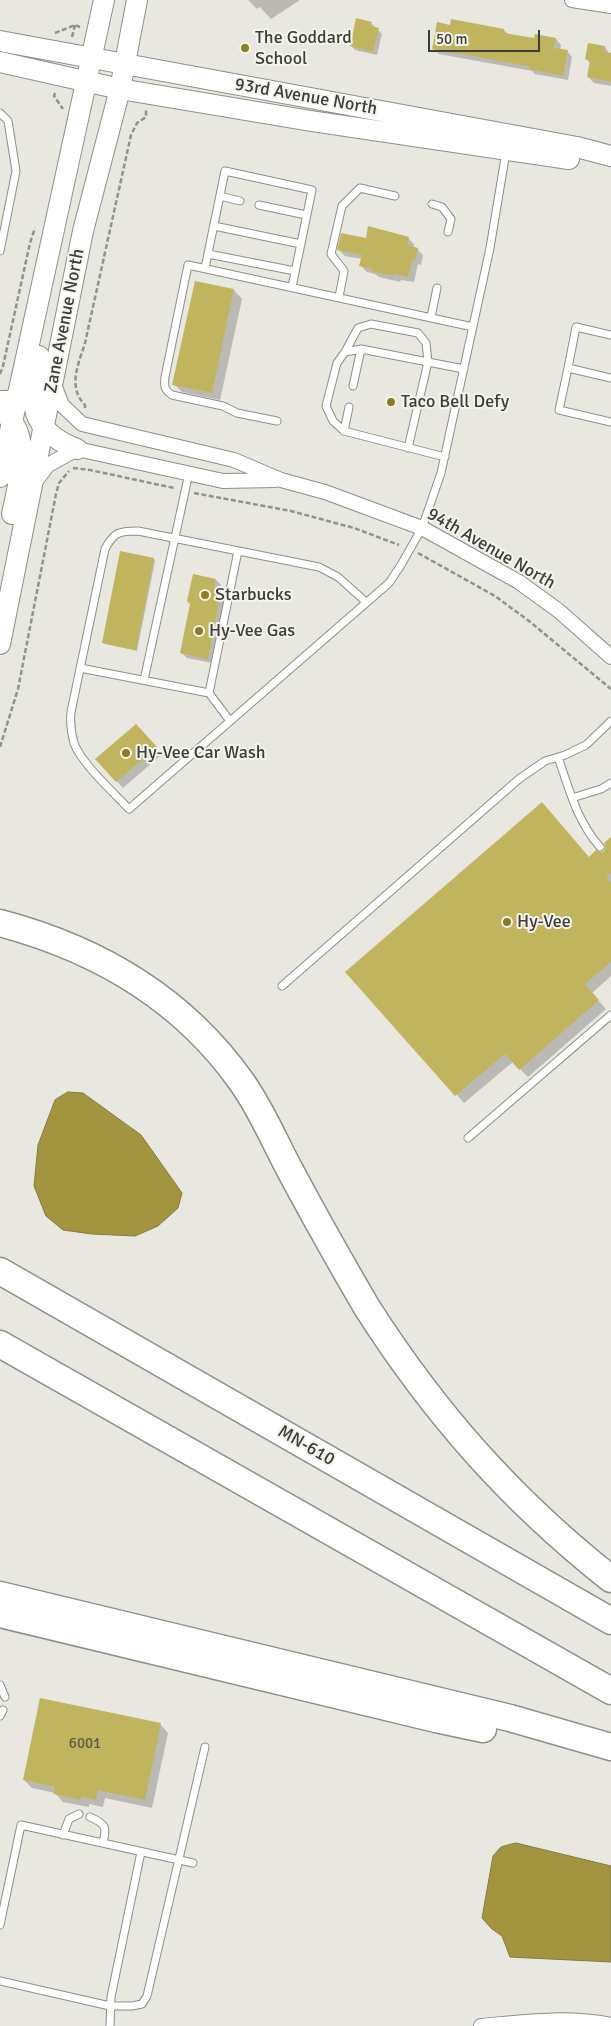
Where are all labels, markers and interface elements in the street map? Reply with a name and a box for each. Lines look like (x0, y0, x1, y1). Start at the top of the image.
scale bar (431, 20, 544, 52)
place label: The Goddard School (255, 27, 352, 70)
text: 50 m (436, 30, 467, 48)
marker: The Goddard School (239, 42, 251, 54)
street label: 93rd Avenue North (233, 74, 379, 120)
street label: Zane Avenue North (40, 247, 90, 395)
place label: Taco Bell Defy (401, 391, 509, 413)
marker: Taco Bell Defy (385, 396, 397, 408)
street label: 94th Avenue North (423, 504, 559, 594)
place label: Starbucks (215, 584, 292, 606)
marker: Starbucks (199, 589, 211, 601)
place label: Hy-Vee Gas (209, 620, 295, 642)
marker: Hy-Vee Gas (193, 625, 205, 637)
place label: Hy-Vee Car Wash (136, 742, 266, 764)
marker: Hy-Vee Car Wash (120, 747, 132, 759)
place label: Hy-Vee (517, 911, 571, 933)
marker: Hy-Vee (501, 916, 513, 928)
street label: MN-610 (274, 1421, 338, 1471)
house number: 6001 (69, 1735, 101, 1753)

